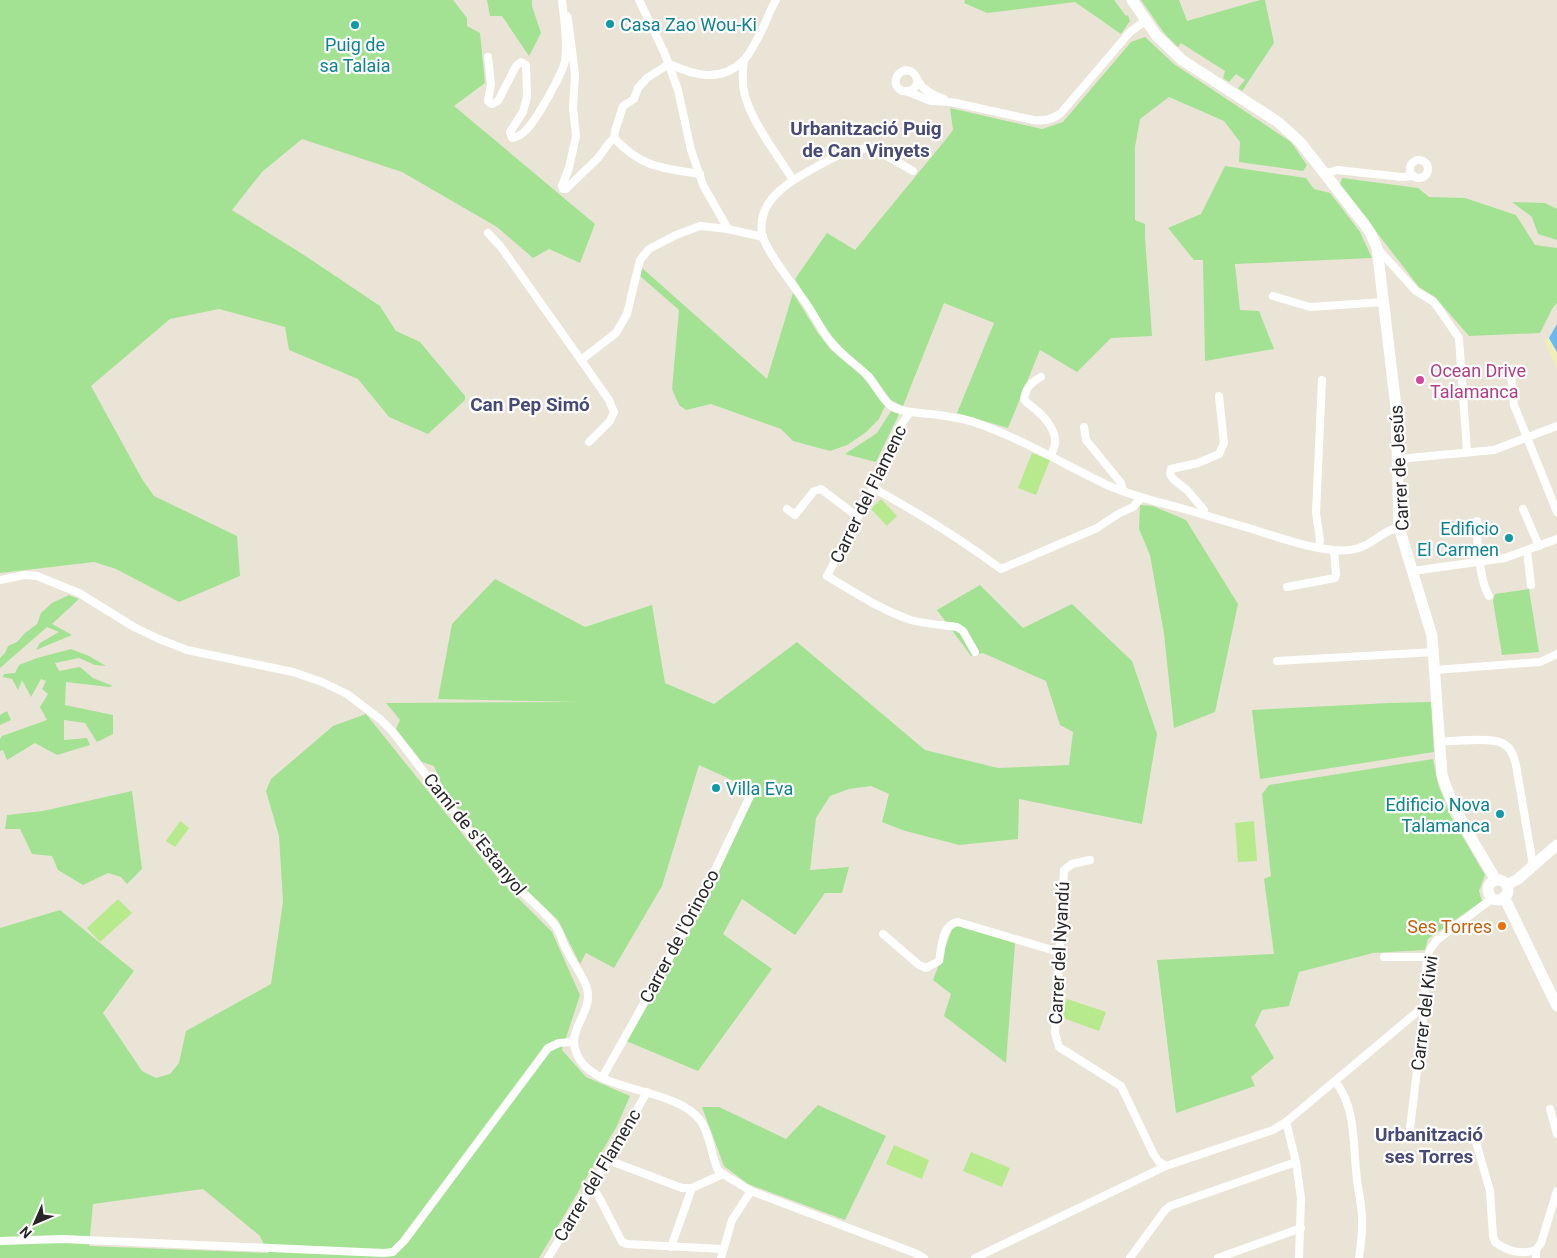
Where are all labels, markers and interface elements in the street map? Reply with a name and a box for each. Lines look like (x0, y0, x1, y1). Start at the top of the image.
place label: Casa Zao Wou-Ki (620, 14, 757, 35)
marker: Casa Zao Wou-Ki (604, 18, 616, 30)
marker: Puig de sa Talaia (349, 19, 361, 31)
place label: Puig de sa Talaia (319, 34, 391, 76)
district label: Urbanització Puig de Can Vinyets (790, 117, 942, 162)
place label: Ocean Drive Talamanca (1430, 360, 1526, 402)
marker: Ocean Drive Talamanca (1414, 374, 1426, 386)
district label: Can Pep Simó (470, 393, 590, 416)
street label: Carrer de Jesús (1385, 405, 1413, 531)
street label: Carrer del Flamenc (825, 422, 911, 566)
place label: Edificio El Carmen (1417, 518, 1499, 560)
marker: Edificio El Carmen (1503, 532, 1515, 544)
street label: Camí de s'Estanyol (419, 769, 531, 899)
place label: Villa Eva (726, 778, 793, 799)
marker: Villa Eva (710, 782, 722, 794)
place label: Edificio Nova Talamanca (1386, 794, 1490, 836)
marker: Edificio Nova Talamanca (1494, 808, 1506, 820)
street label: Carrer de l'Orinoco (635, 866, 723, 1006)
street label: Carrer del Nyandú (1045, 881, 1073, 1025)
place label: Ses Torres (1407, 916, 1492, 937)
marker: Ses Torres (1496, 920, 1508, 932)
street label: Carrer del Kiwi (1407, 954, 1441, 1072)
street label: Carrer del Flamenc (549, 1105, 645, 1245)
district label: Urbanització ses Torres (1375, 1123, 1483, 1168)
north arrow (10, 1198, 60, 1248)
text: N (17, 1223, 35, 1241)

